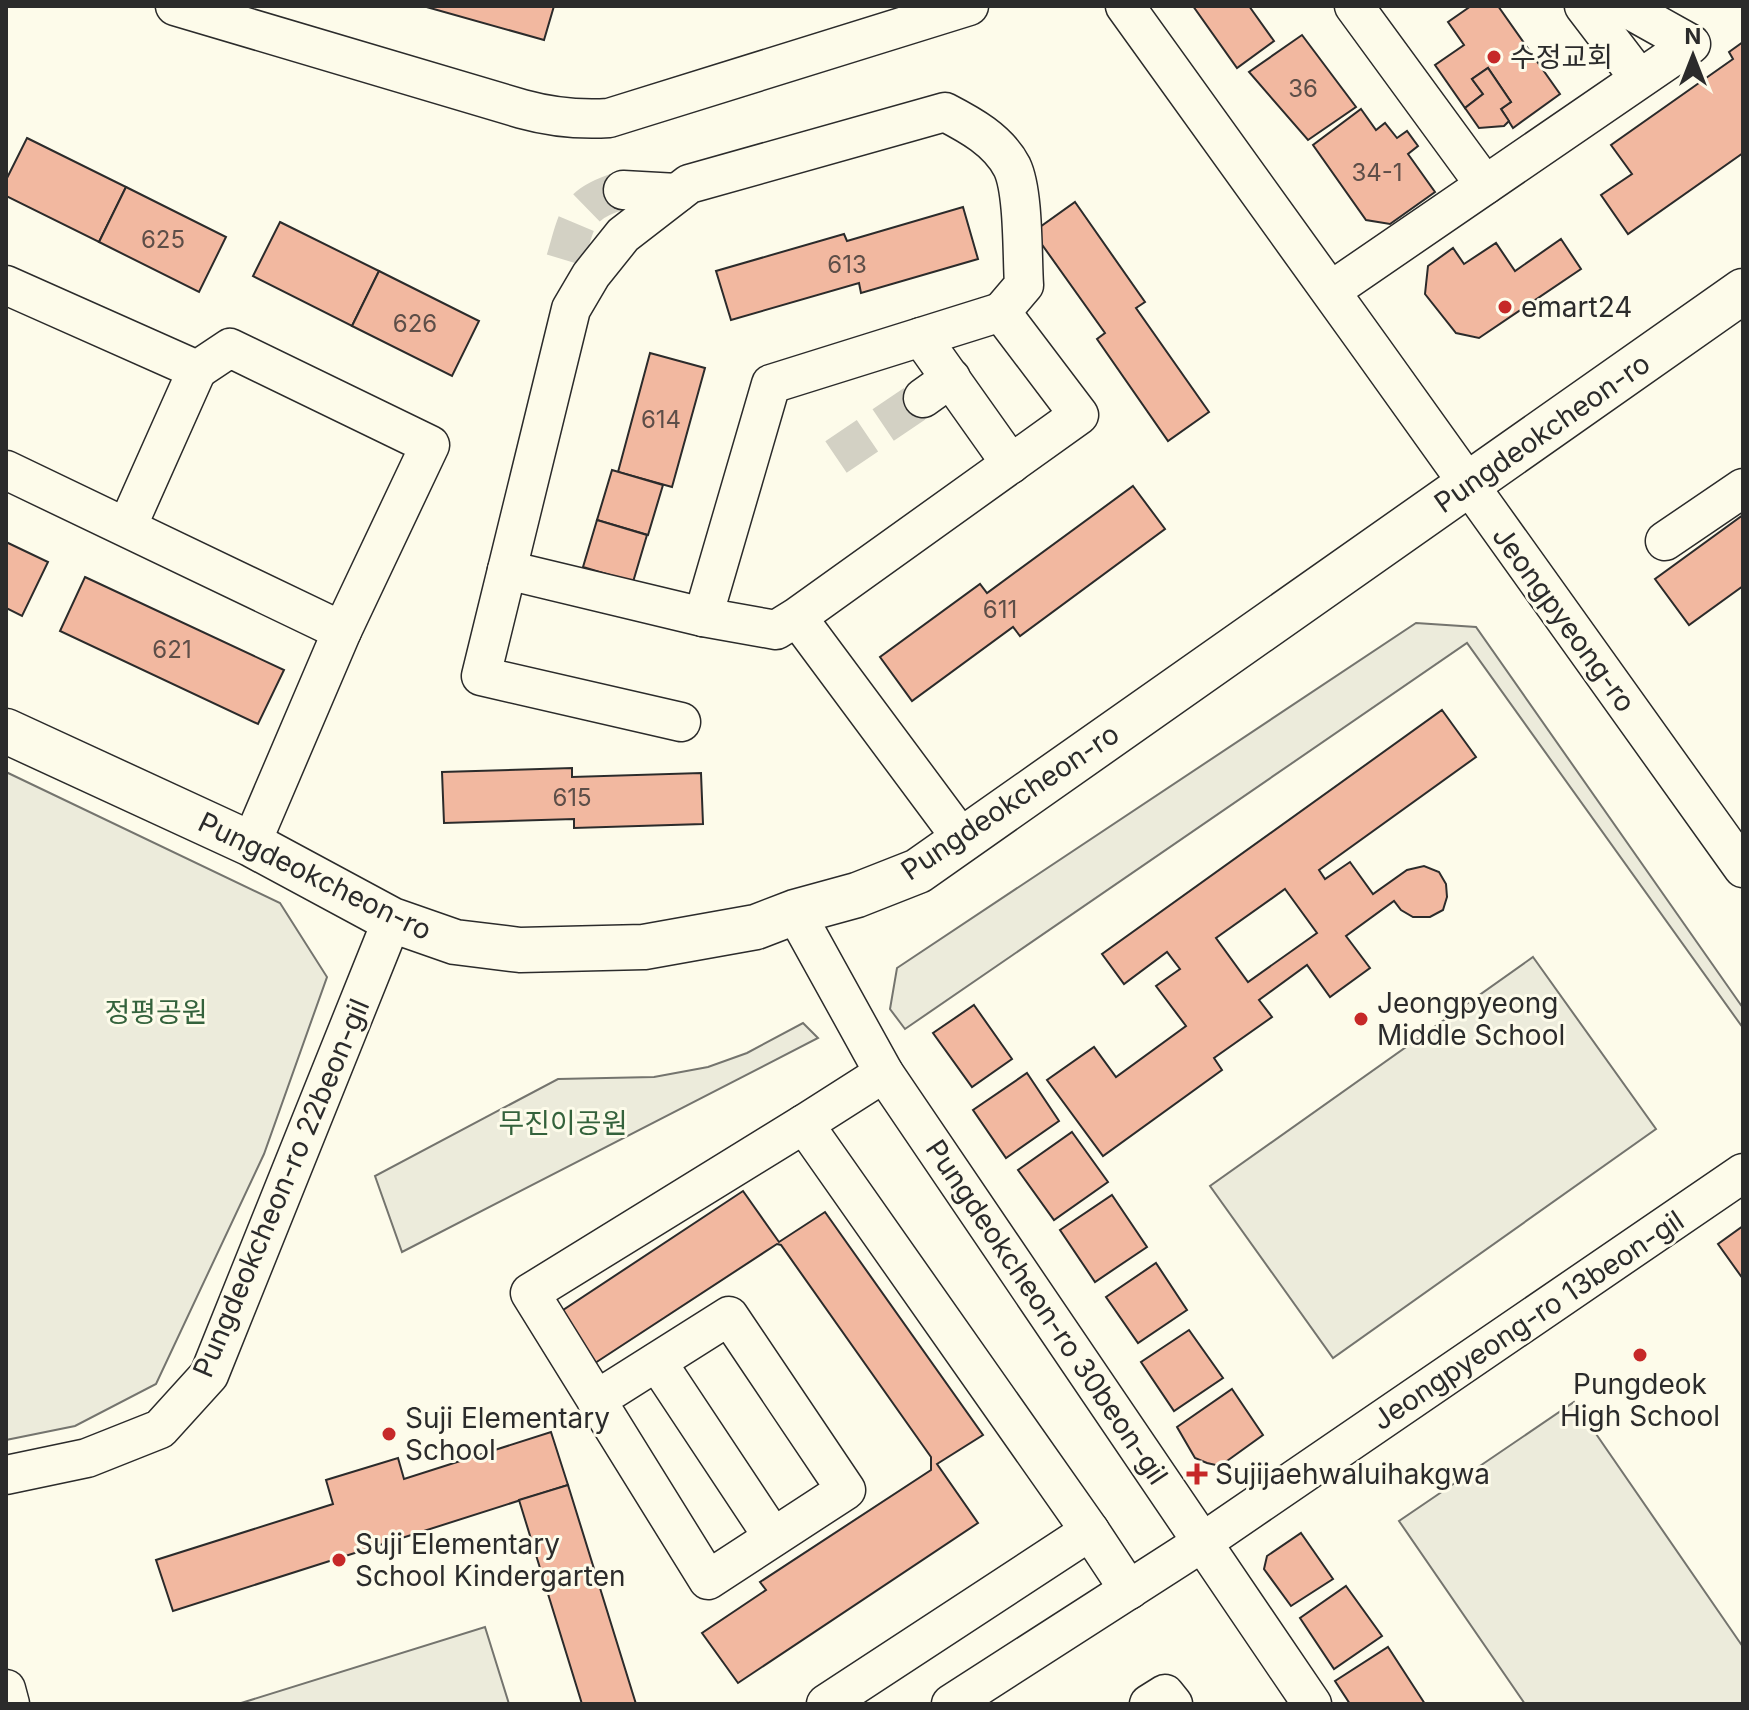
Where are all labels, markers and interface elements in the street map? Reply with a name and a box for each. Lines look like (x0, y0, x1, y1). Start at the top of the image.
north arrow (1653, 16, 1733, 96)
text: N (1685, 23, 1701, 49)
place label: 수정교회 (1510, 40, 1613, 74)
marker: 수정교회 (1485, 48, 1503, 66)
house number: 36 (1288, 74, 1318, 103)
house number: 34-1 (1351, 158, 1403, 187)
house number: 625 (141, 225, 185, 254)
house number: 613 (827, 250, 867, 279)
place label: emart24 (1521, 290, 1632, 324)
marker: emart24 (1496, 298, 1514, 316)
house number: 626 (393, 309, 437, 338)
street label: Pungdeokcheon-ro (1428, 346, 1656, 520)
house number: 614 (641, 405, 681, 434)
street label: Jeongpyeong-ro (1485, 520, 1643, 718)
house number: 611 (983, 595, 1017, 624)
house number: 621 (152, 635, 192, 664)
street label: Pungdeokcheon-ro (895, 717, 1125, 887)
house number: 615 (552, 783, 592, 812)
street label: Pungdeokcheon-ro (193, 805, 437, 947)
place label: Jeongpyeong Middle School (1377, 986, 1565, 1052)
street label: Pungdeokcheon-ro 22beon-gil (186, 994, 376, 1382)
park label: 정평공원 (104, 995, 208, 1029)
marker: Jeongpyeong Middle School (1352, 1010, 1370, 1028)
park label: 무진이공원 (499, 1106, 627, 1140)
street label: Pungdeokcheon-ro 30beon-gil (919, 1133, 1175, 1491)
street label: Jeongpyeong-ro 13beon-gil (1366, 1203, 1690, 1437)
marker: Pungdeok High School (1631, 1346, 1649, 1364)
place label: Pungdeok High School (1560, 1367, 1720, 1433)
place label: Suji Elementary School (405, 1401, 610, 1467)
marker: Suji Elementary School (380, 1425, 398, 1443)
place label: Sujijaehwaluihakgwa (1215, 1457, 1490, 1491)
marker: Sujijaehwaluihakgwa (1186, 1463, 1208, 1485)
place label: Suji Elementary School Kindergarten (355, 1527, 626, 1593)
marker: Suji Elementary School Kindergarten (330, 1551, 348, 1569)

